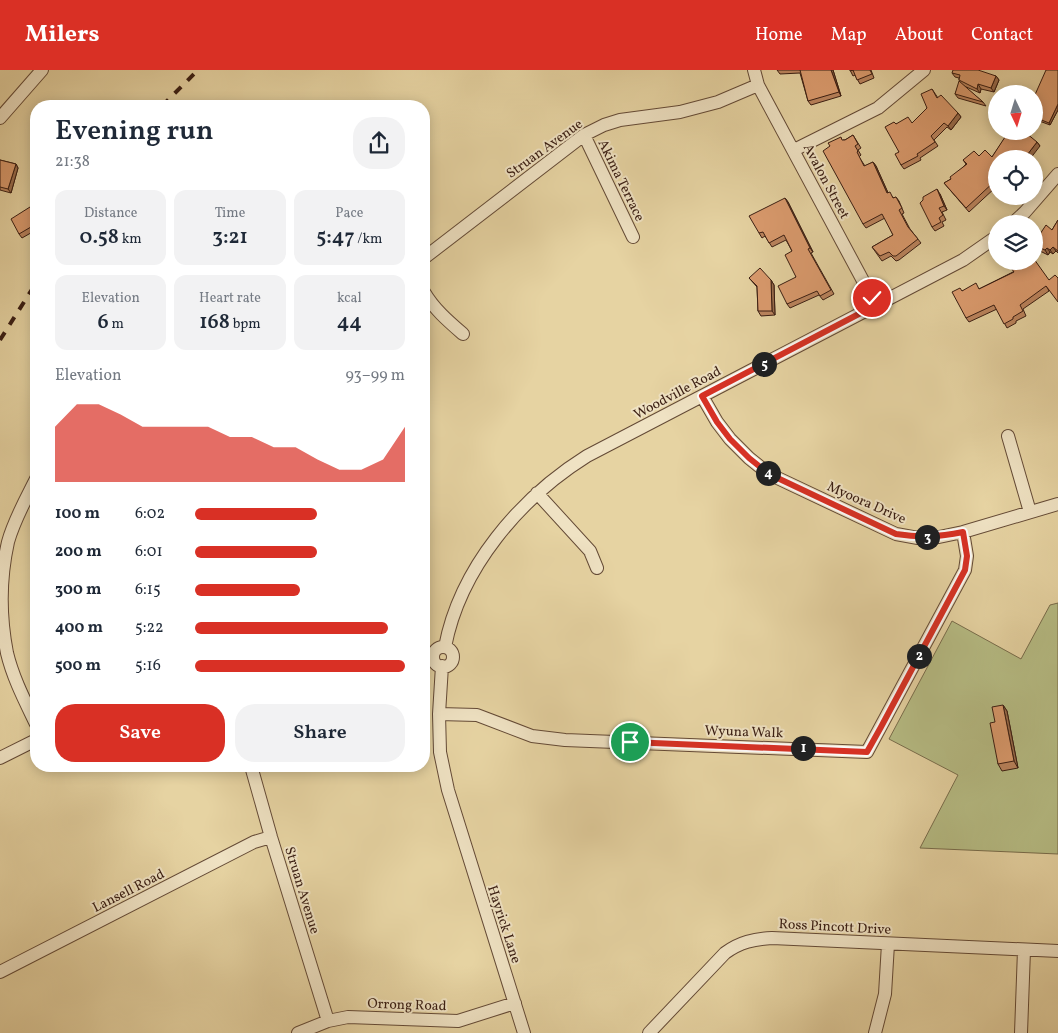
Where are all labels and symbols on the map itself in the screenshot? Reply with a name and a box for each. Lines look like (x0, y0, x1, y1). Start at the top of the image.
north arrow (988, 85, 1042, 140)
street label: Struan Avenue (503, 115, 587, 183)
street label: Akima Terrace (593, 137, 649, 225)
street label: Avalon Street (798, 141, 854, 223)
pin (851, 277, 893, 319)
pin: 5 (752, 352, 776, 376)
street label: Woodville Road (631, 362, 725, 424)
pin: 4 (756, 460, 780, 486)
street label: Myoora Drive (824, 478, 909, 529)
pin: 3 (914, 524, 940, 550)
pin: 2 (906, 644, 932, 668)
pin (609, 721, 651, 763)
street label: Wyuna Walk (704, 722, 784, 743)
pin: 1 (790, 736, 816, 760)
street label: Struan Avenue (279, 844, 324, 937)
street label: Lansell Road (89, 865, 168, 918)
street label: Hayrick Lane (482, 883, 525, 966)
street label: Ross Pincott Drive (778, 915, 892, 940)
street label: Orrong Road (367, 995, 447, 1016)

